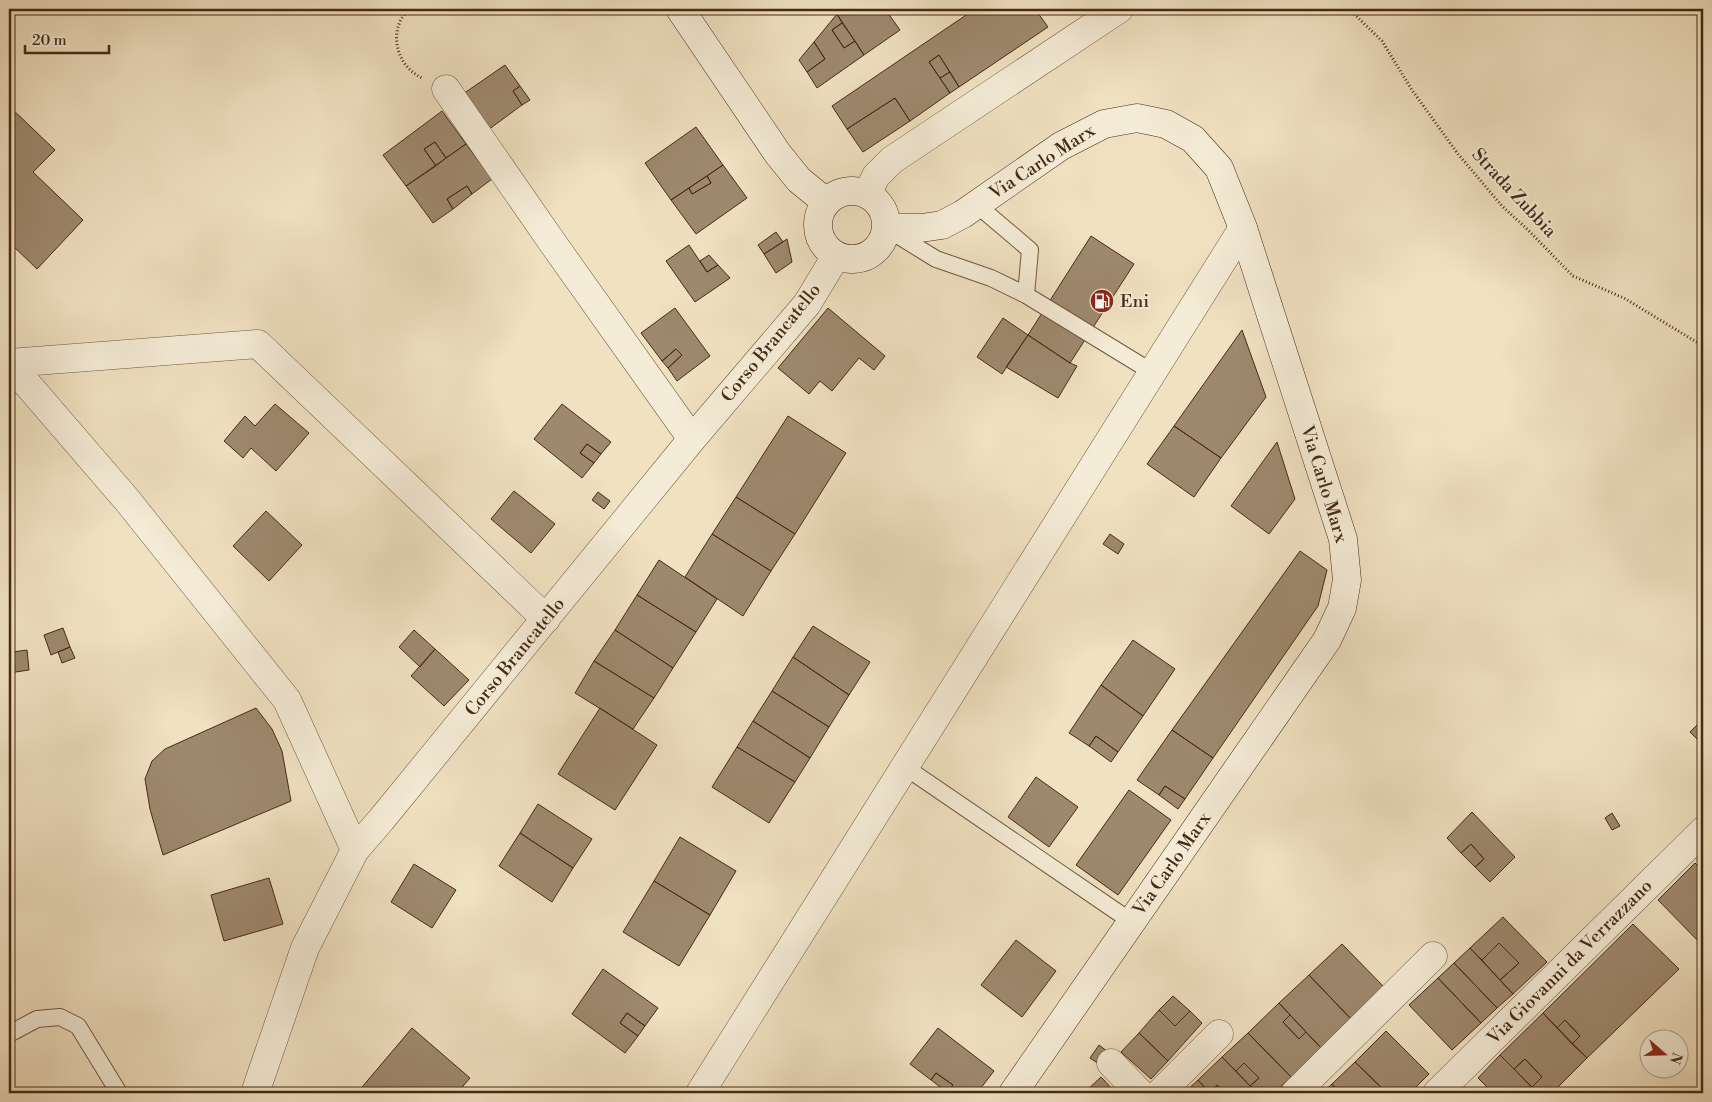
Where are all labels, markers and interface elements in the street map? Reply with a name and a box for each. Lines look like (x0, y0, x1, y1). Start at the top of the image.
scale bar (25, 22, 109, 54)
text: 20 m (32, 31, 67, 50)
street label: Via Carlo Marx (984, 119, 1100, 205)
street label: Strada Zubbia (1467, 143, 1562, 243)
street label: Corso Brancatello (716, 279, 826, 407)
fuel station icon: Eni (1089, 288, 1115, 314)
place label: Eni (1120, 290, 1149, 313)
street label: Via Carlo Marx (1295, 422, 1353, 546)
street label: Corso Brancatello (460, 593, 570, 721)
street label: Via Carlo Marx (1127, 807, 1217, 921)
street label: Via Giovanni da Verrazzano (1482, 875, 1657, 1050)
north arrow (1640, 1030, 1690, 1080)
text: N (1665, 1050, 1686, 1066)

